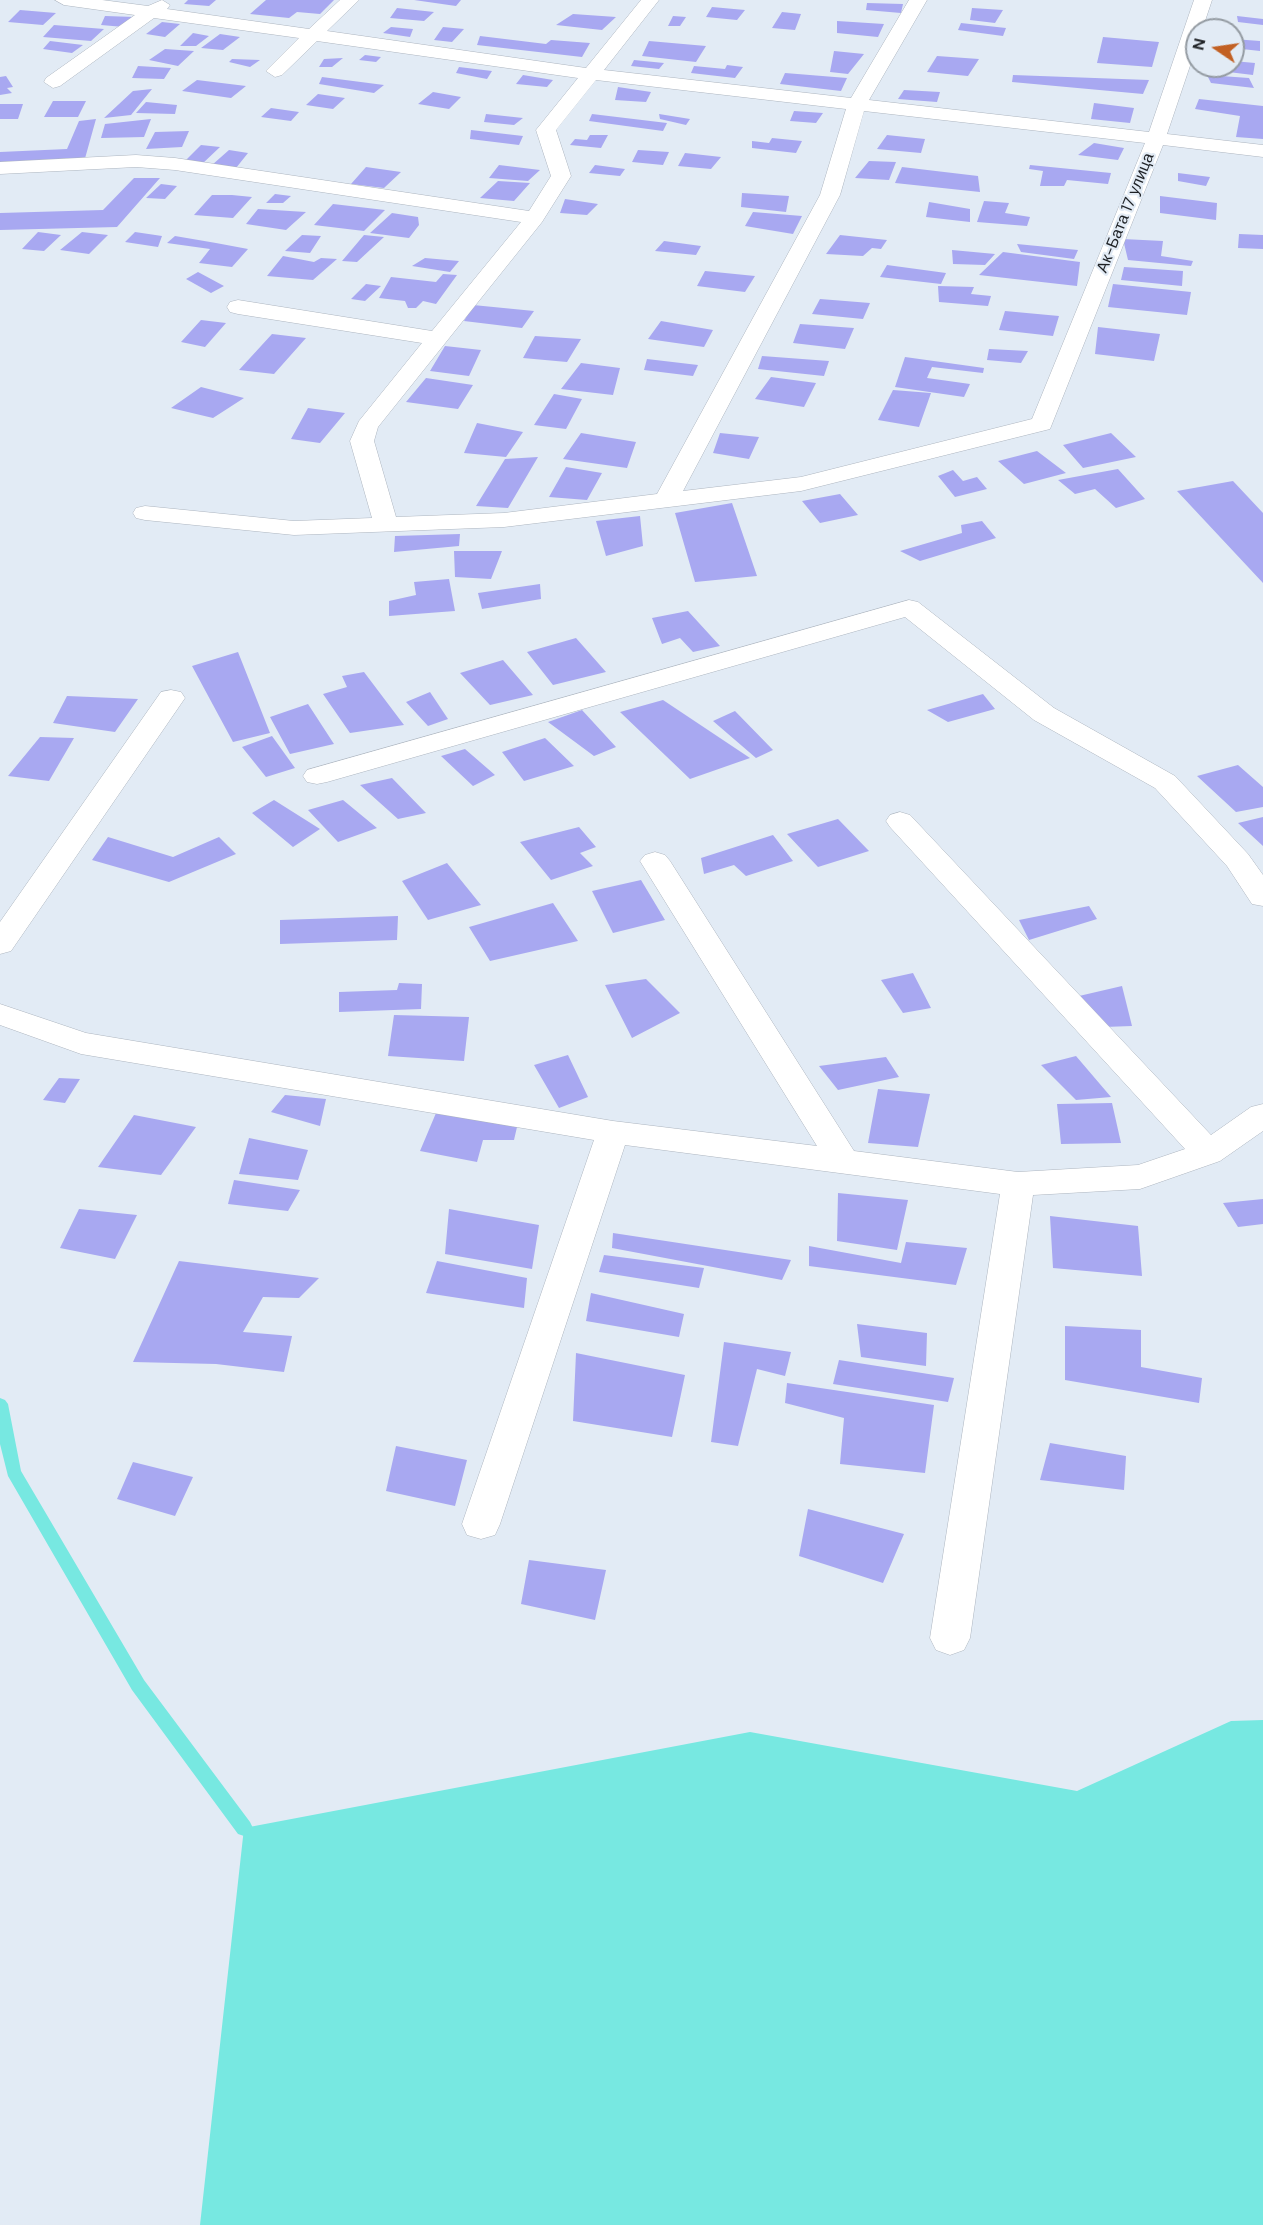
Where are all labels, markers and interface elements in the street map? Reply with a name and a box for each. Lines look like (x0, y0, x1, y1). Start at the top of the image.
north arrow (1185, 18, 1245, 78)
text: N (1187, 36, 1210, 52)
street label: Ак-Бата 17 улица (1093, 150, 1159, 276)

